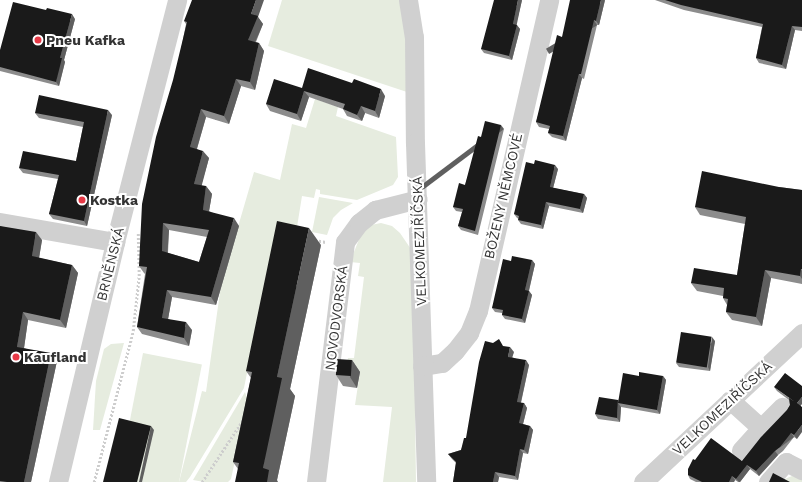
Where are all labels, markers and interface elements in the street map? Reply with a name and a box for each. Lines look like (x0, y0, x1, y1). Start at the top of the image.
place label: Pneu Kafka (46, 32, 125, 48)
marker: Pneu Kafka (33, 35, 43, 45)
street label: BOŽENY NĚMCOVÉ (480, 131, 526, 261)
street label: VELKOMEZIŘÍČSKÁ (408, 176, 430, 306)
place label: Kostka (90, 192, 138, 208)
marker: Kostka (77, 195, 87, 205)
street label: BRNĚNSKÁ (93, 225, 127, 303)
street label: NOVODVORSKÁ (321, 264, 351, 372)
place label: Kaufland (24, 349, 86, 365)
marker: Kaufland (11, 352, 21, 362)
street label: VELKOMEZIŘÍČSKÁ (669, 358, 775, 458)

